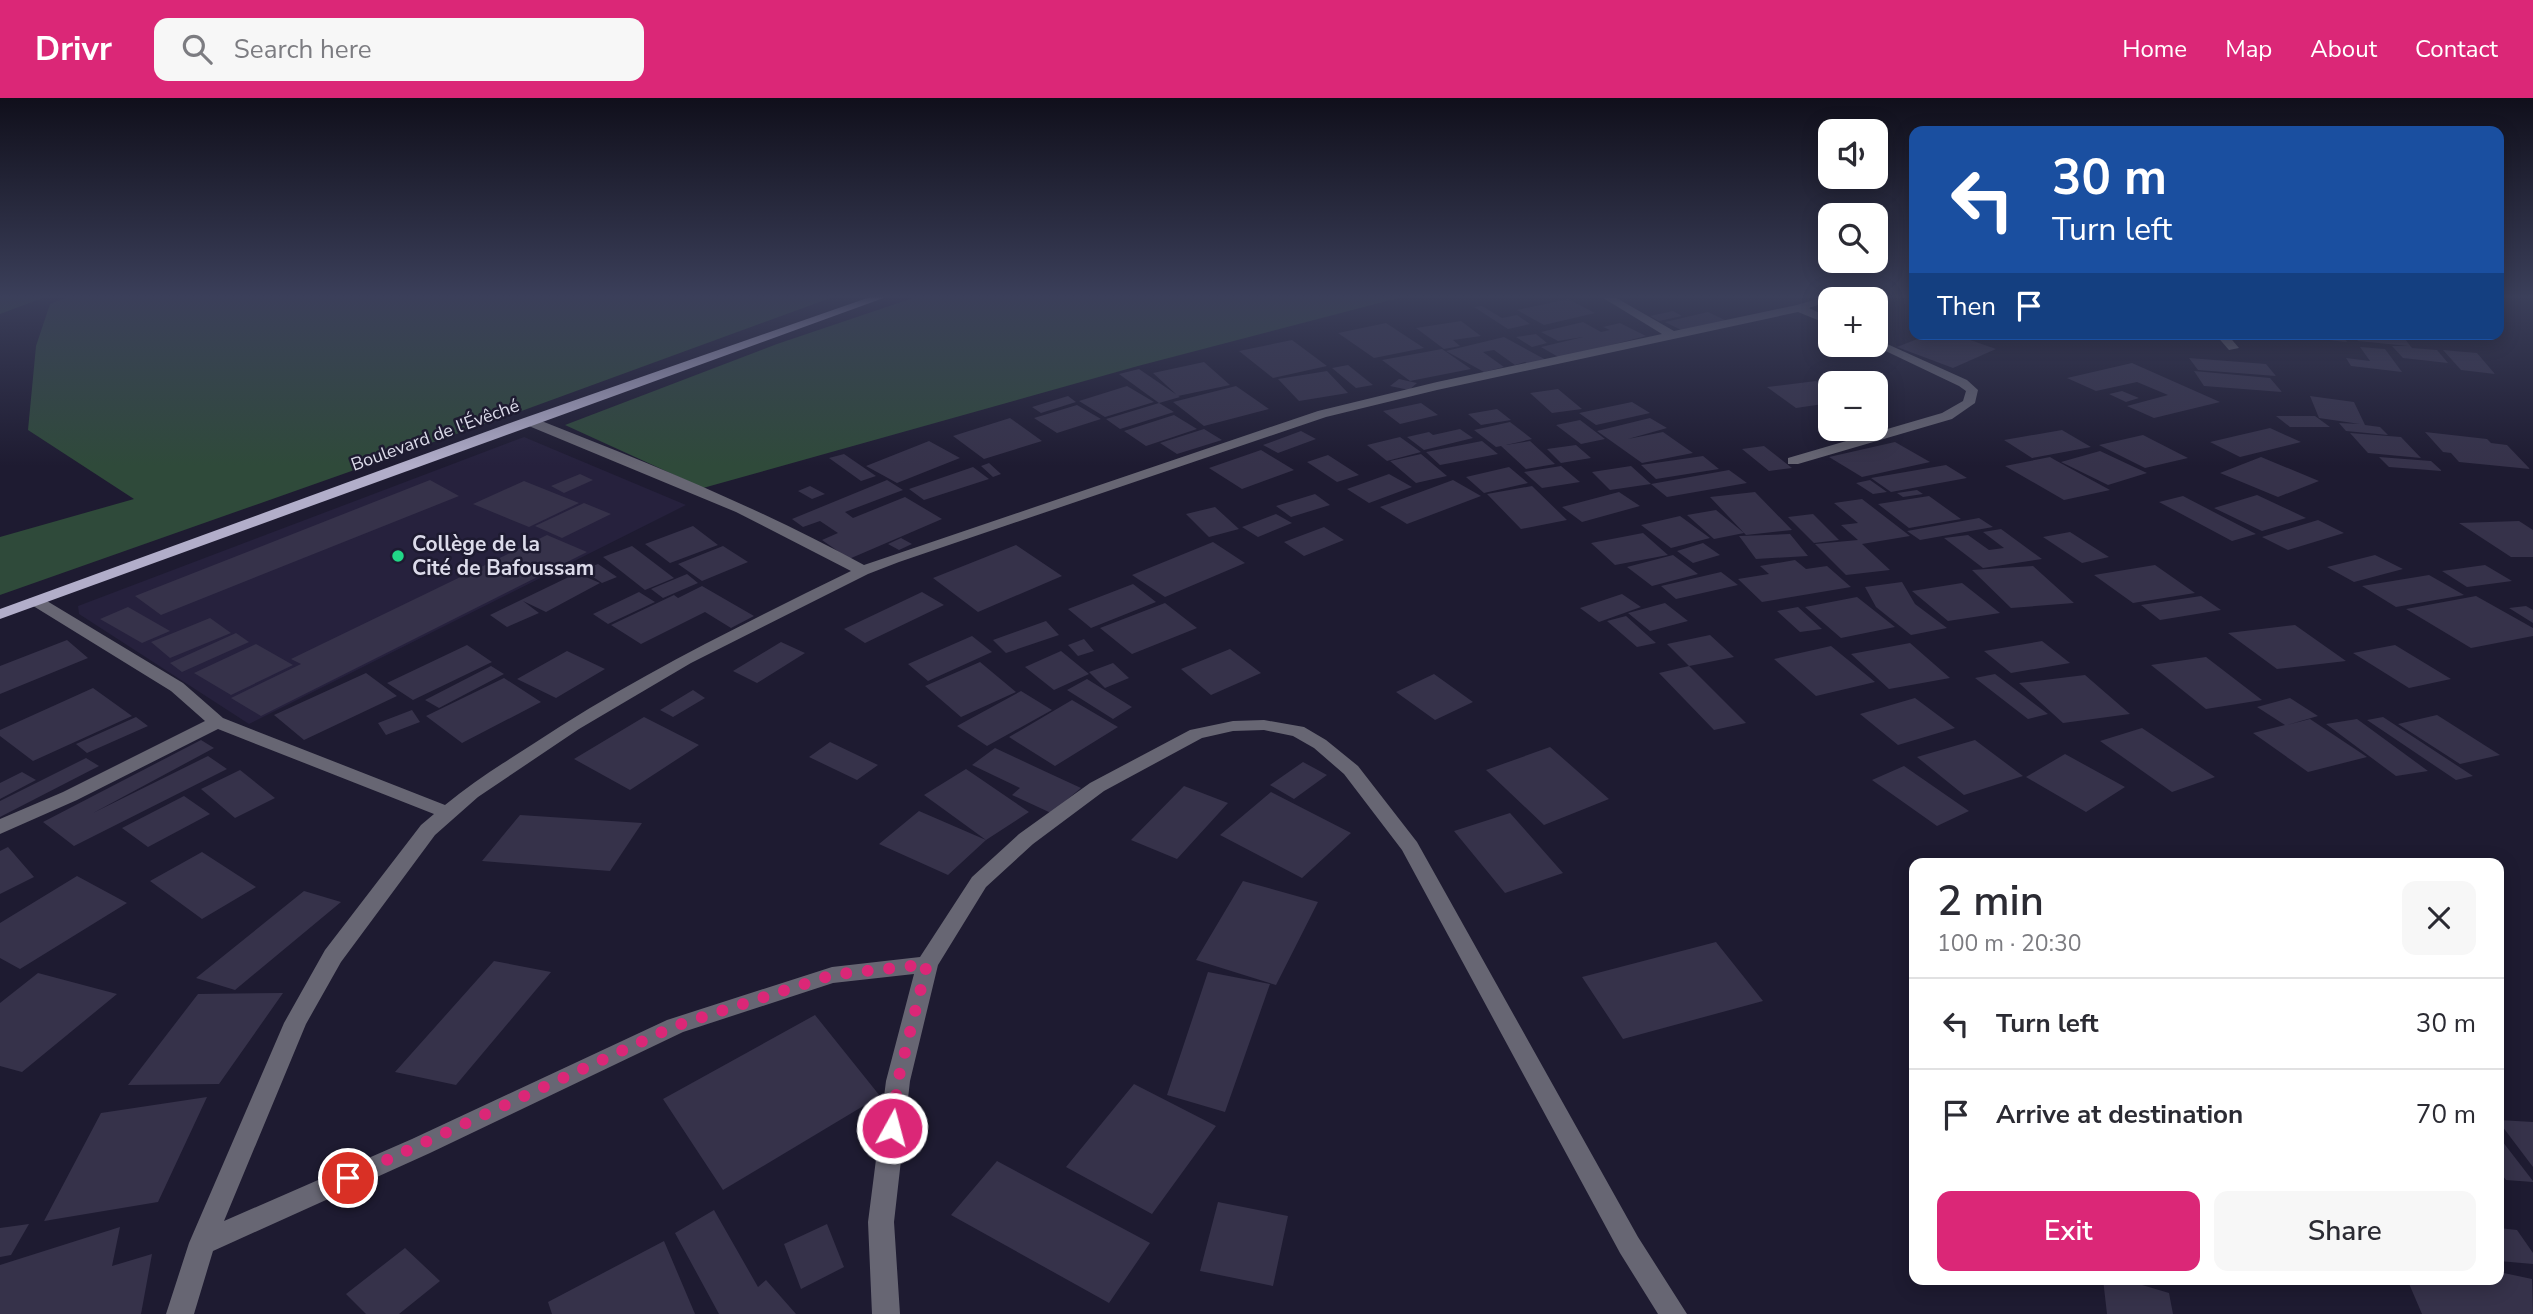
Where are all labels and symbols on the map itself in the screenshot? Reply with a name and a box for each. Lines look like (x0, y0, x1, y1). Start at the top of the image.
street label: Boulevard de l'Évêché (347, 393, 523, 477)
place label: Collège de la Cité de Bafoussam (412, 530, 594, 582)
marker: Collège de la Cité de Bafoussam (390, 548, 406, 564)
position arrow (855, 1091, 929, 1165)
pin (318, 1148, 378, 1208)

